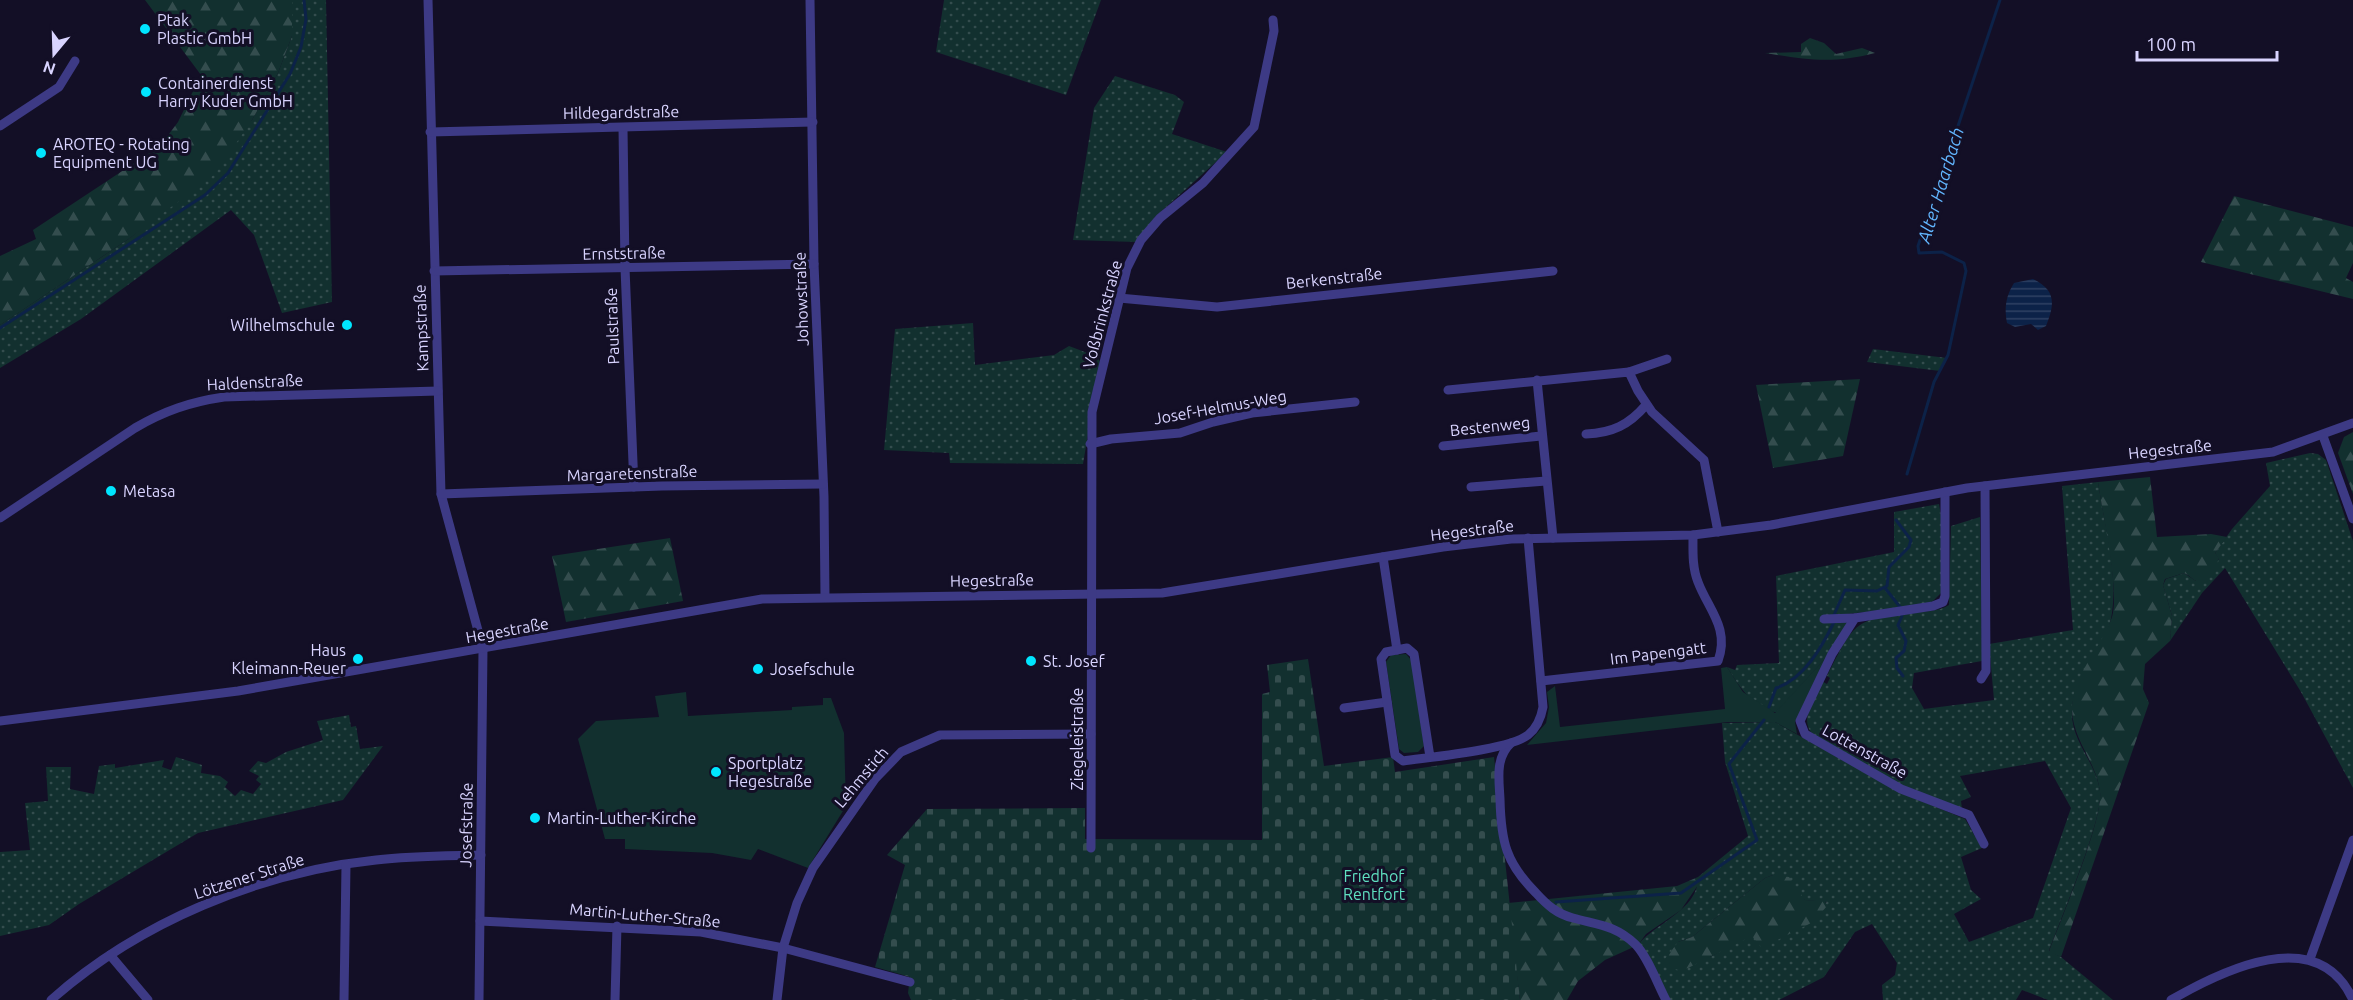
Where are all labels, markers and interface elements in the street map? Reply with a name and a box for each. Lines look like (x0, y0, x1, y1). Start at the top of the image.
place label: Ptak Plastic GmbH (157, 11, 252, 47)
marker: Ptak Plastic GmbH (138, 22, 152, 36)
north arrow (24, 24, 84, 84)
scale bar (2137, 24, 2276, 62)
text: 100 m (2146, 34, 2196, 54)
text: N (41, 58, 58, 79)
place label: Containerdienst Harry Kuder GmbH (158, 74, 293, 110)
marker: Containerdienst Harry Kuder GmbH (139, 85, 153, 99)
street label: Hildegardstraße (563, 102, 679, 122)
water label: Alter Haarbach (1913, 125, 1967, 246)
place label: AROTEQ - Rotating Equipment UG (53, 135, 190, 171)
marker: AROTEQ - Rotating Equipment UG (34, 146, 48, 160)
street label: Ernststraße (582, 243, 666, 263)
street label: Johowstraße (790, 252, 812, 346)
street label: Voßbrinkstraße (1079, 258, 1125, 370)
street label: Berkenstraße (1285, 264, 1383, 292)
street label: Kampstraße (410, 284, 432, 372)
street label: Paulstraße (602, 287, 622, 365)
place label: Wilhelmschule (230, 316, 335, 334)
marker: Wilhelmschule (340, 318, 354, 332)
street label: Haldenstraße (206, 370, 304, 394)
street label: Josef-Helmus-Weg (1152, 386, 1288, 428)
street label: Bestenweg (1449, 413, 1531, 439)
street label: Hegestraße (2127, 436, 2213, 462)
street label: Margaretenstraße (566, 462, 698, 484)
place label: Metasa (123, 482, 175, 500)
marker: Metasa (104, 484, 118, 498)
street label: Hegestraße (1429, 516, 1515, 544)
street label: Hegestraße (950, 570, 1034, 590)
street label: Hegestraße (464, 614, 550, 646)
street label: Im Papengatt (1609, 638, 1708, 668)
place label: Haus Kleimann-Reuer (232, 641, 346, 677)
marker: Haus Kleimann-Reuer (351, 652, 365, 666)
place label: St. Josef (1043, 652, 1105, 670)
marker: St. Josef (1024, 654, 1038, 668)
place label: Josefschule (770, 660, 855, 678)
marker: Josefschule (751, 662, 765, 676)
street label: Ziegeleistraße (1068, 688, 1086, 790)
street label: Lottenstraße (1820, 720, 1910, 782)
street label: Lehmstich (830, 743, 892, 811)
place label: Sportplatz Hegestraße (728, 754, 812, 790)
marker: Sportplatz Hegestraße (709, 765, 723, 779)
street label: Josefstraße (456, 782, 476, 868)
place label: Martin-Luther-Kirche (547, 809, 696, 827)
marker: Martin-Luther-Kirche (528, 811, 542, 825)
street label: Lötzener Straße (192, 850, 306, 902)
park label: Friedhof Rentfort (1343, 867, 1406, 903)
street label: Martin-Luther-Straße (569, 899, 721, 931)

